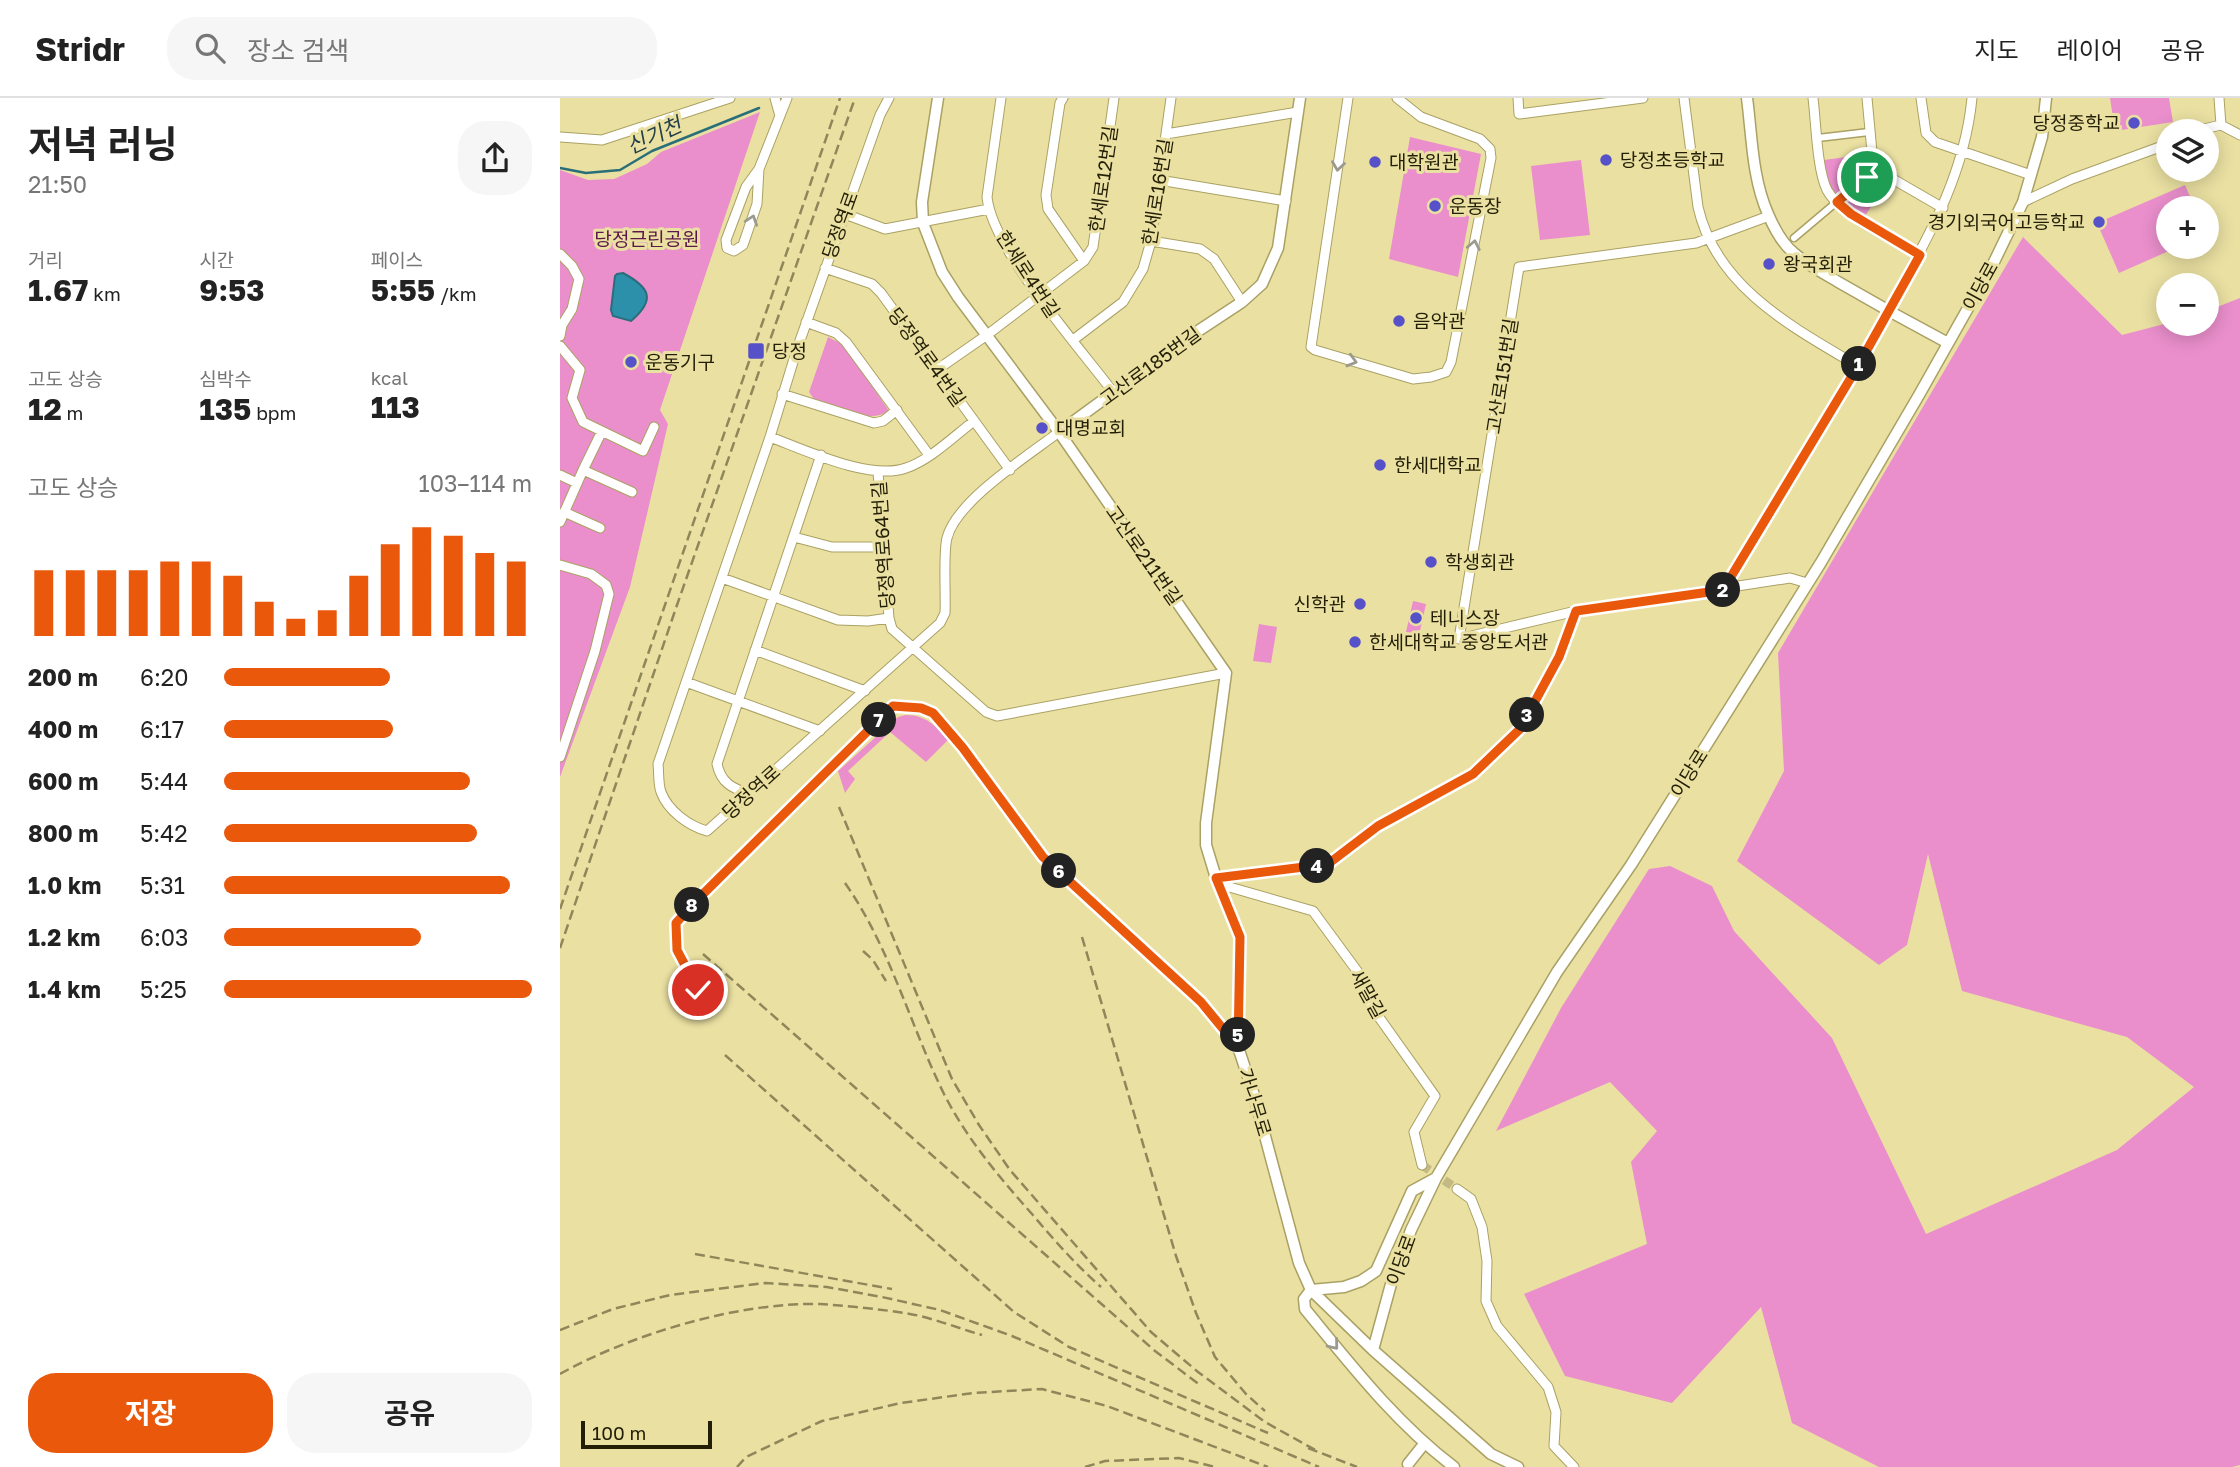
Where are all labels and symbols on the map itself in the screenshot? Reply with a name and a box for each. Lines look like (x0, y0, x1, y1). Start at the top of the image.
water label: 신기천 (622, 110, 688, 159)
place label: 당정중학교 (2033, 111, 2120, 134)
marker: 당정중학교 (2126, 115, 2142, 131)
street label: 한세로12번길 (1084, 124, 1121, 234)
street label: 한세로16번길 (1137, 137, 1176, 247)
pin (1837, 147, 1897, 207)
place label: 당정초등학교 (1620, 148, 1725, 171)
place label: 대학원관 (1389, 150, 1459, 173)
marker: 당정초등학교 (1598, 152, 1614, 168)
marker: 대학원관 (1367, 154, 1383, 170)
one-way arrow (1330, 160, 1345, 171)
street label: 당정역로 (817, 188, 862, 262)
place label: 운동장 (1449, 194, 1501, 217)
marker: 운동장 (1427, 198, 1443, 214)
place label: 경기외국어고등학교 (1928, 210, 2085, 233)
marker: 경기외국어고등학교 (2091, 214, 2107, 230)
one-way arrow (744, 215, 758, 227)
street label: 한세로4번길 (992, 226, 1065, 322)
park label: 당정근린공원 (595, 227, 699, 250)
one-way arrow (1466, 239, 1481, 251)
place label: 왕국회관 (1783, 252, 1853, 275)
marker: 왕국회관 (1761, 256, 1777, 272)
street label: 이당로 (1957, 257, 2002, 314)
street label: 당정역로4번길 (884, 303, 971, 411)
place label: 음악관 (1413, 309, 1465, 332)
marker: 음악관 (1391, 313, 1407, 329)
street label: 고산로151번길 (1481, 316, 1522, 435)
street label: 고산로185번길 (1095, 321, 1205, 410)
place label: 당정 (772, 339, 807, 362)
marker: 당정 (746, 341, 766, 361)
pin: 1 (1842, 346, 1876, 382)
place label: 운동기구 (645, 350, 715, 373)
one-way arrow (1346, 353, 1358, 368)
marker: 운동기구 (623, 354, 639, 370)
place label: 대명교회 (1056, 416, 1126, 439)
marker: 대명교회 (1034, 420, 1050, 436)
place label: 한세대학교 (1394, 453, 1481, 476)
marker: 한세대학교 (1372, 457, 1388, 473)
street label: 당정역로64번길 (867, 480, 898, 610)
street label: 고산로211번길 (1101, 500, 1187, 609)
place label: 학생회관 (1445, 550, 1515, 573)
marker: 학생회관 (1423, 554, 1439, 570)
pin: 2 (1706, 573, 1740, 608)
place label: 신학관 (1294, 592, 1346, 615)
marker: 신학관 (1352, 596, 1368, 612)
place label: 테니스장 (1430, 606, 1500, 629)
marker: 테니스장 (1408, 610, 1424, 626)
place label: 한세대학교 중앙도서관 (1369, 630, 1549, 653)
marker: 한세대학교 중앙도서관 (1347, 634, 1363, 650)
pin: 3 (1510, 698, 1544, 732)
pin: 7 (862, 702, 896, 738)
street label: 이당로 (1665, 744, 1712, 801)
street label: 당정역로 (717, 760, 784, 824)
pin: 4 (1300, 848, 1334, 884)
pin: 6 (1042, 854, 1076, 888)
pin: 8 (674, 888, 710, 922)
pin (668, 960, 728, 1020)
street label: 새말길 (1346, 965, 1391, 1022)
pin: 5 (1220, 1018, 1256, 1052)
street label: 가나무로 (1234, 1065, 1277, 1139)
street label: 이당로 (1381, 1231, 1420, 1288)
one-way arrow (1326, 1337, 1338, 1350)
scale bar (581, 1418, 712, 1450)

